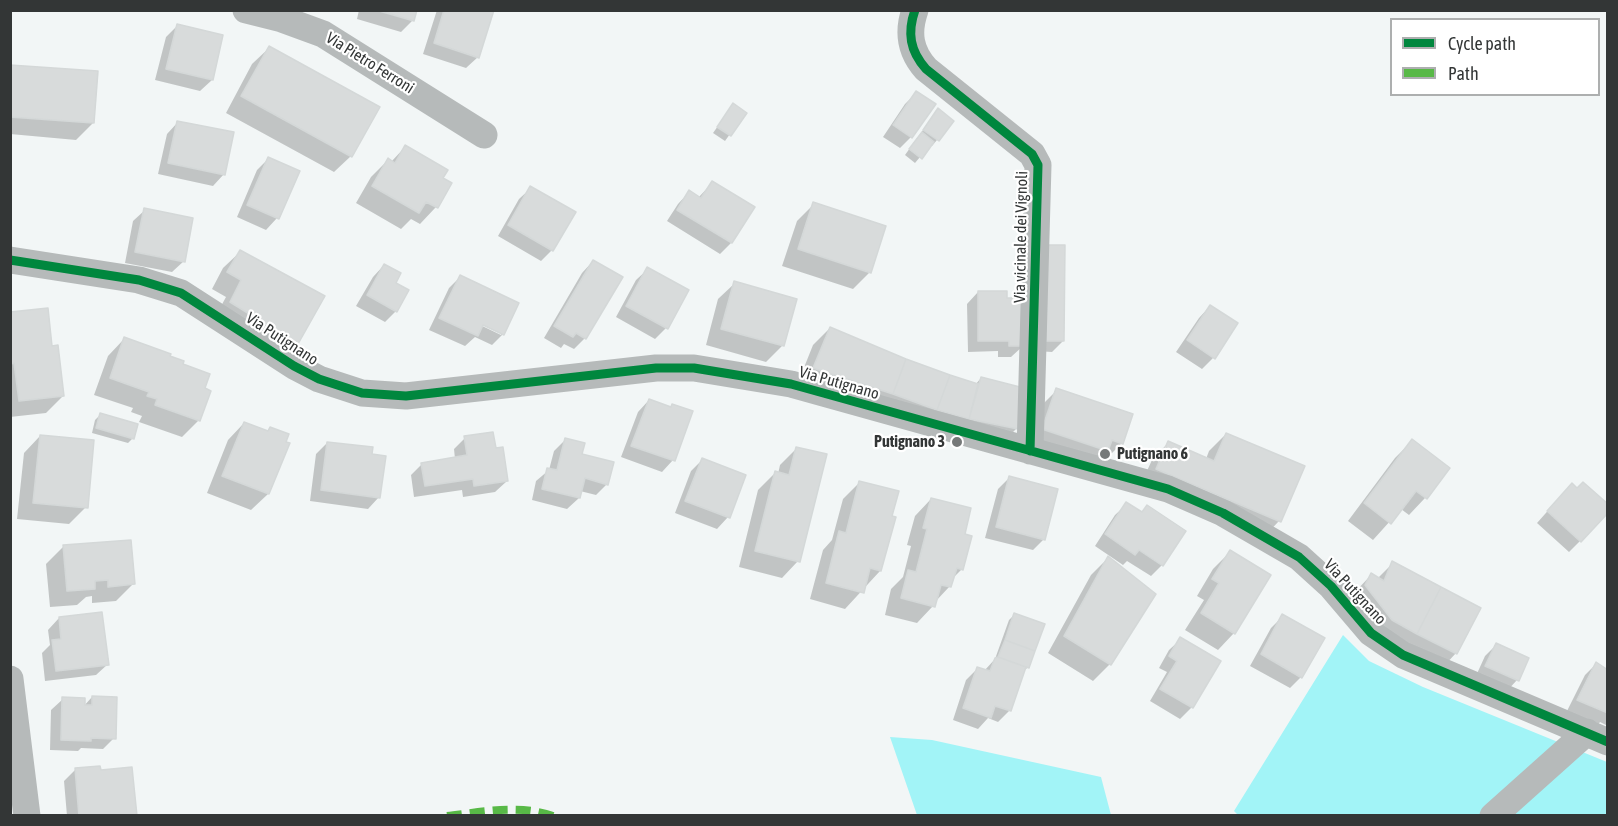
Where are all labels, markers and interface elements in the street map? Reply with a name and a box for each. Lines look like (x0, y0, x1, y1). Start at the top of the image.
legend (1390, 18, 1600, 96)
street label: Via Pietro Ferroni (322, 28, 418, 98)
text: Cycle path (1448, 33, 1516, 54)
text: Path (1448, 63, 1479, 84)
street label: Via vicinale dei Vignoli (1010, 171, 1032, 303)
street label: Via Putignano (242, 309, 322, 369)
street label: Via Putignano (797, 362, 881, 404)
place label: Putignano 3 (874, 432, 945, 452)
marker: Putignano 3 (950, 435, 964, 449)
place label: Putignano 6 (1117, 444, 1188, 464)
marker: Putignano 6 (1098, 447, 1112, 461)
street label: Via Putignano (1320, 555, 1390, 629)

